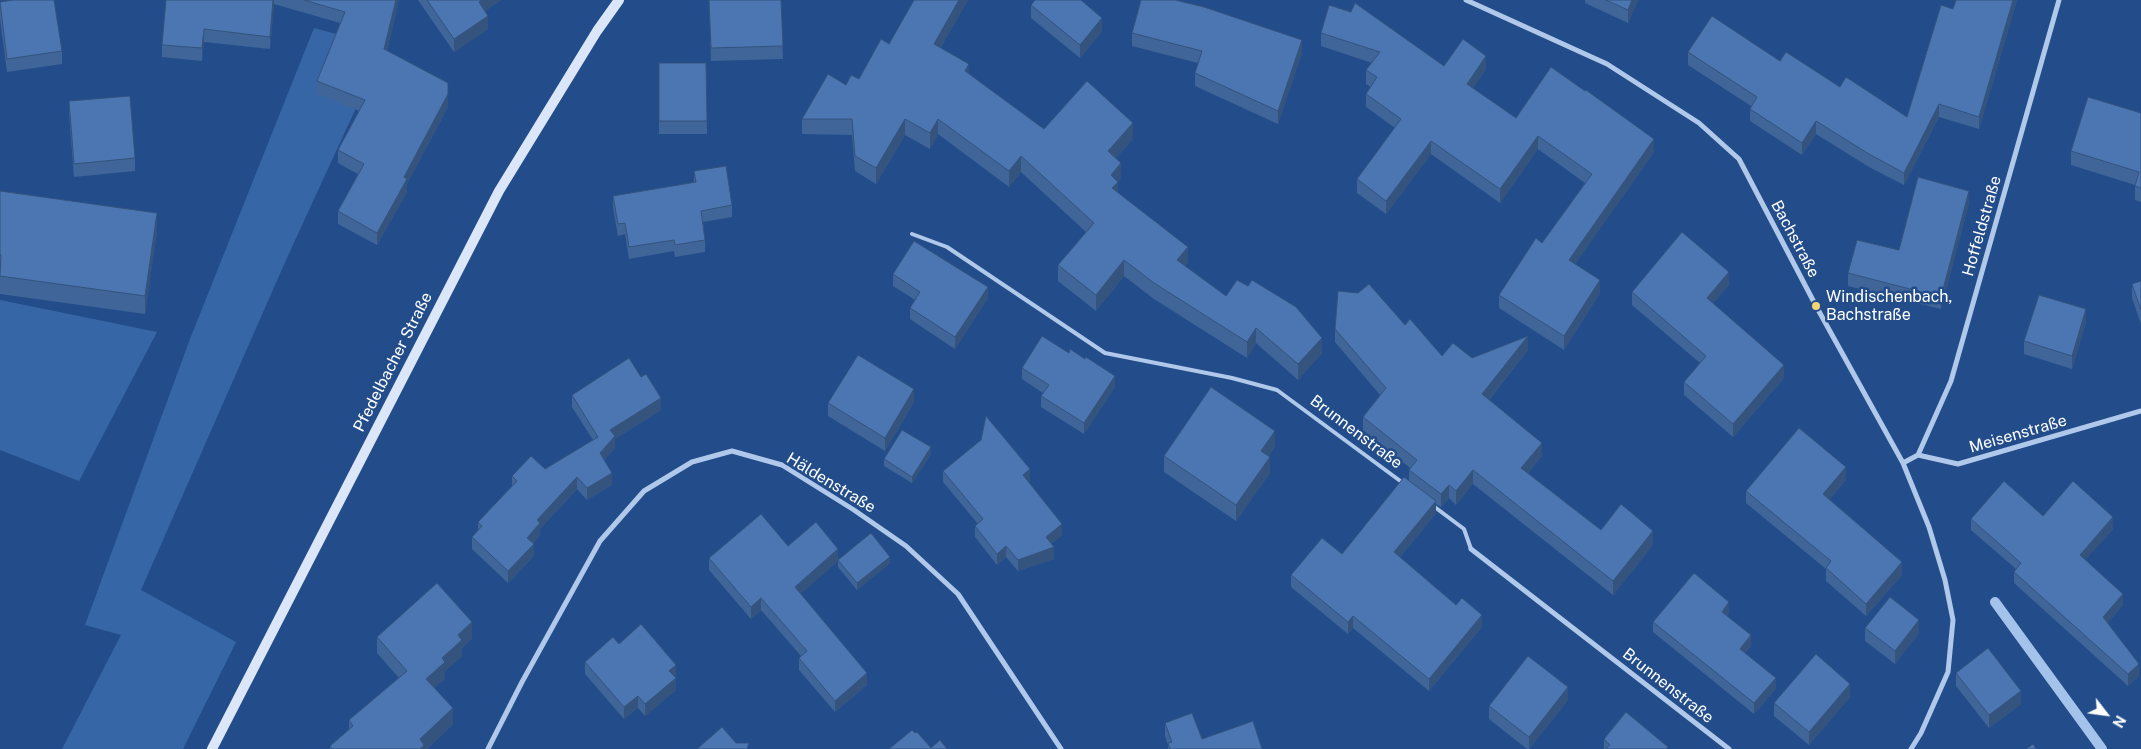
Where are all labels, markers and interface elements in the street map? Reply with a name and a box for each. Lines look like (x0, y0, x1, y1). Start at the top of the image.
street label: Hoffeldstraße (1959, 174, 2005, 278)
street label: Bachstraße (1767, 197, 1823, 281)
place label: Windischenbach, Bachstraße (1826, 287, 1952, 325)
street label: Pfedelbacher Straße (349, 289, 437, 435)
marker: Windischenbach, Bachstraße (1810, 300, 1822, 312)
street label: Brunnenstraße (1306, 391, 1406, 473)
street label: Meisenstraße (1967, 411, 2069, 457)
street label: Häldenstraße (783, 449, 879, 517)
street label: Brunnenstraße (1619, 644, 1717, 728)
north arrow (2081, 689, 2131, 739)
text: N (2109, 713, 2129, 730)

